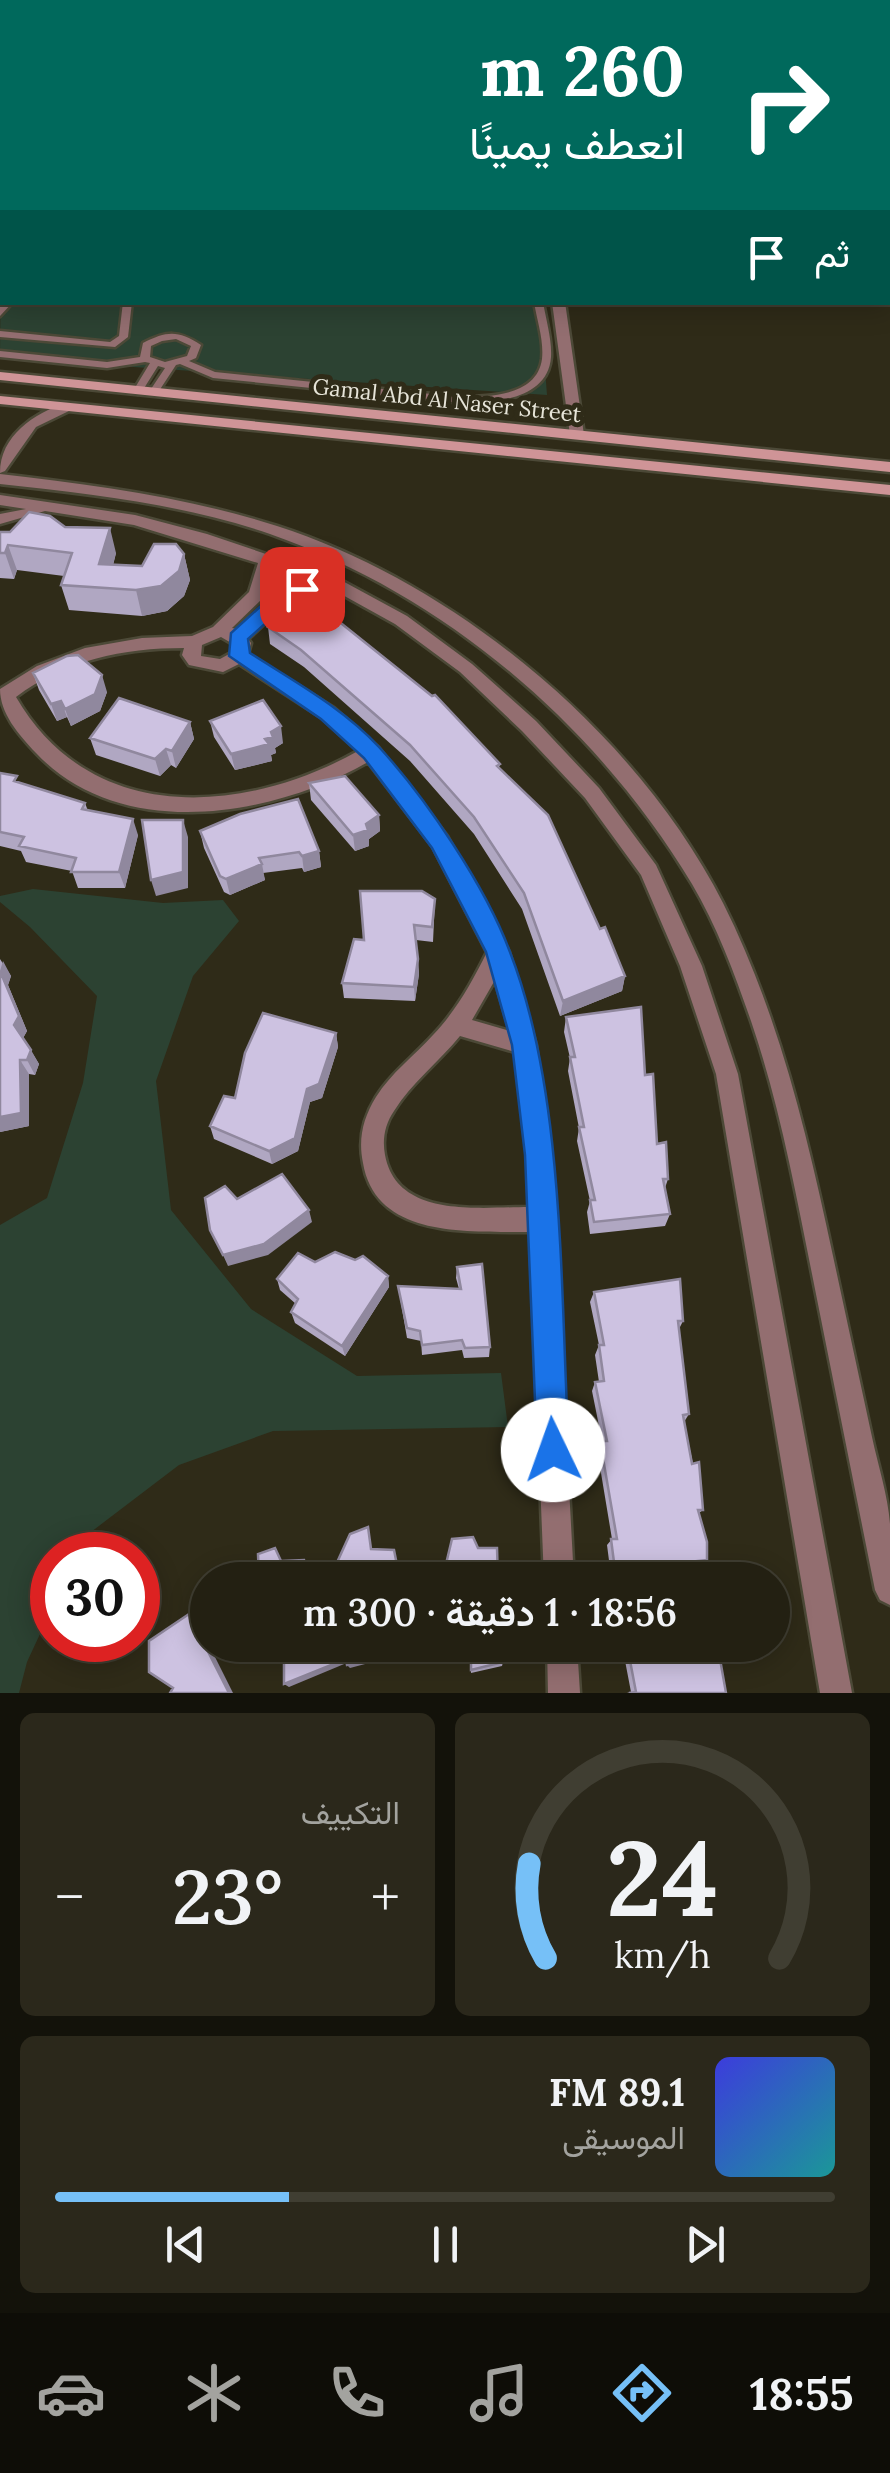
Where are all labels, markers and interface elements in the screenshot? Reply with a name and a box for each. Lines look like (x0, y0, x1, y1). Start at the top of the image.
text: 260 m (480, 26, 685, 115)
icon: right (720, 40, 850, 170)
text: انعطف يمينًا (469, 114, 685, 171)
text: ثم (814, 229, 850, 277)
icon: arrive (739, 230, 794, 285)
street label: Gamal Abd Al Naser Street (311, 372, 583, 428)
pin (260, 547, 345, 632)
icon: arrive (275, 562, 330, 617)
position arrow (501, 1398, 605, 1502)
speed limit sign: 30 (30, 1532, 160, 1662)
text: 18:56 · 1 دقيقة · 300 m (303, 1588, 677, 1636)
text: التكييف (301, 1792, 400, 1833)
text: 24 (606, 1811, 719, 1944)
text: 23° (172, 1849, 283, 1945)
text: − (55, 1862, 84, 1932)
text: + (371, 1862, 400, 1932)
text: km/h (614, 1932, 711, 1978)
text: 89.1 FM (549, 2068, 685, 2116)
text: الموسيقى (562, 2117, 685, 2158)
icon: previous (158, 2217, 213, 2272)
icon: pause (418, 2217, 473, 2272)
icon: next (678, 2217, 733, 2272)
icon: car (36, 2358, 106, 2428)
icon: climate (179, 2358, 249, 2428)
icon: phone (322, 2358, 392, 2428)
icon: music (464, 2358, 534, 2428)
icon: directions (607, 2358, 677, 2428)
text: 18:55 (750, 2365, 854, 2422)

